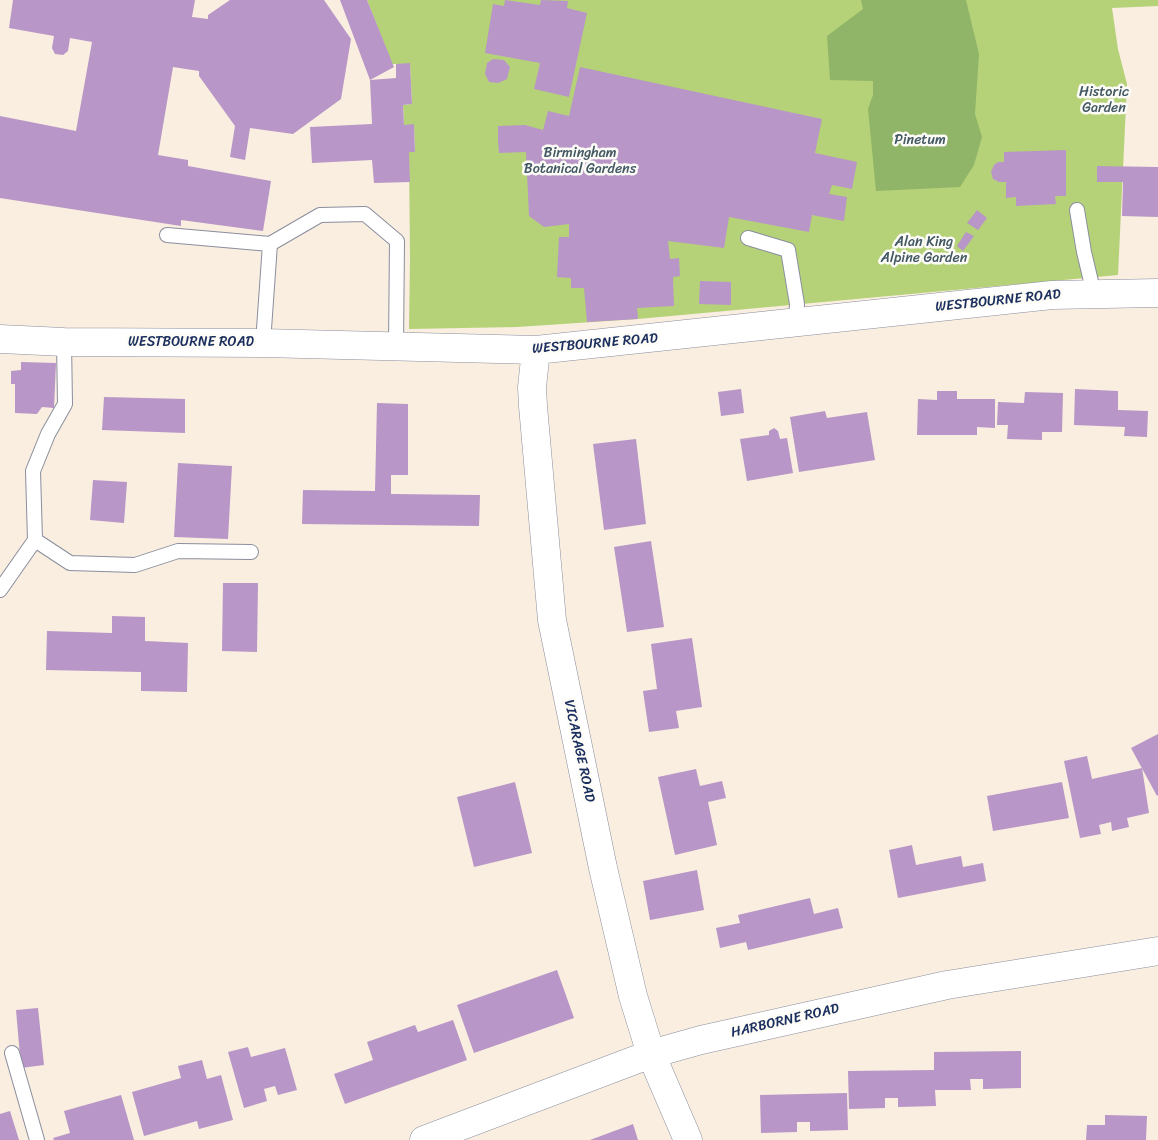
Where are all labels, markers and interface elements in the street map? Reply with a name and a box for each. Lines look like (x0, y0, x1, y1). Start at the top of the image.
park label: Historic Garden (1079, 84, 1129, 116)
park label: Pinetum (894, 132, 946, 148)
park label: Birmingham Botanical Gardens (524, 145, 636, 178)
park label: Alan King Alpine Garden (881, 234, 967, 266)
street label: WESTBOURNE ROAD (935, 286, 1061, 316)
street label: WESTBOURNE ROAD (532, 330, 658, 358)
street label: WESTBOURNE ROAD (128, 334, 254, 350)
street label: VICARAGE ROAD (560, 698, 598, 804)
street label: HARBORNE ROAD (729, 1000, 841, 1042)

